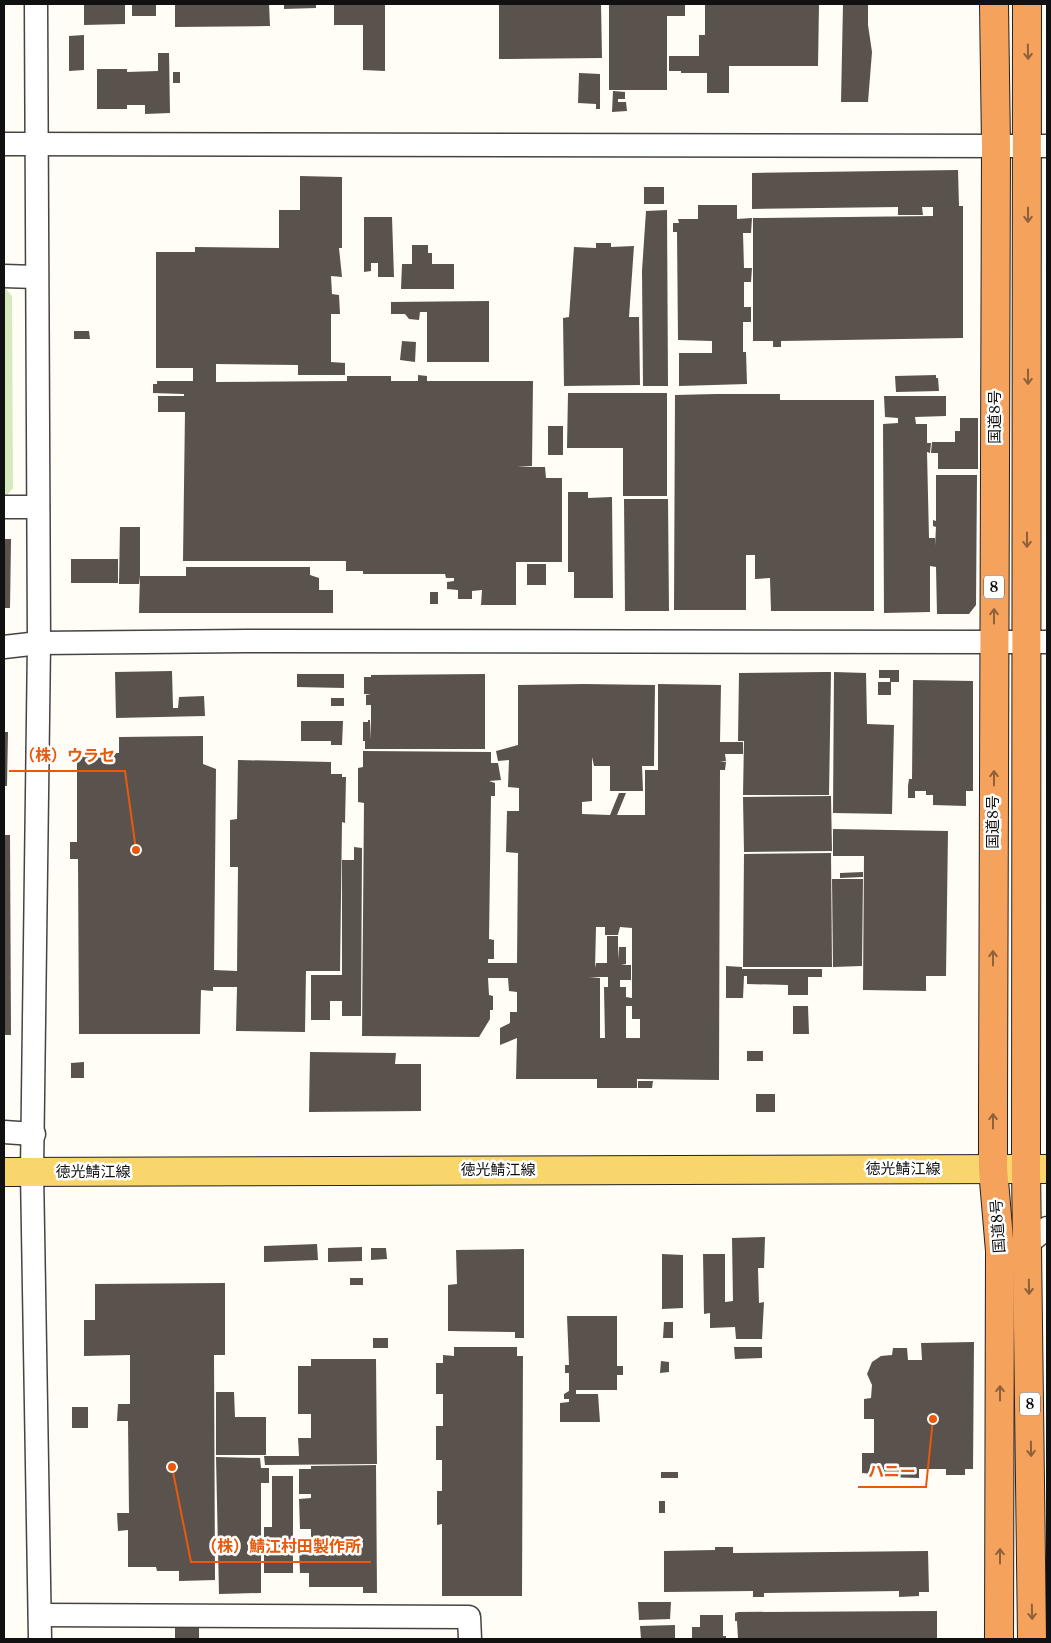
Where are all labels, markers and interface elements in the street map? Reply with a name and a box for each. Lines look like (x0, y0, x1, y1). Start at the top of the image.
one-way arrow (1023, 44, 1032, 60)
one-way arrow (1023, 206, 1033, 223)
one-way arrow (1023, 369, 1033, 385)
street label: 国道8号 (985, 390, 1004, 444)
one-way arrow (1022, 532, 1032, 548)
road number: 8 (984, 576, 1004, 598)
one-way arrow (989, 608, 999, 624)
callout: （株）ウラセ (9, 740, 125, 771)
text: （株）ウラセ (19, 745, 115, 765)
one-way arrow (989, 770, 999, 786)
street label: 国道8号 (983, 795, 1002, 849)
one-way arrow (988, 950, 998, 966)
one-way arrow (988, 1113, 998, 1129)
street label: 徳光鯖江線 (865, 1159, 941, 1178)
street label: 徳光鯖江線 (460, 1160, 536, 1179)
street label: 徳光鯖江線 (55, 1162, 131, 1181)
street label: 国道8号 (986, 1198, 1009, 1254)
one-way arrow (1024, 1278, 1034, 1295)
one-way arrow (995, 1385, 1005, 1402)
road number: 8 (1020, 1392, 1040, 1416)
one-way arrow (1026, 1441, 1036, 1457)
callout: ハニー (858, 1456, 926, 1487)
text: ハニー (868, 1461, 916, 1481)
callout: （株）鯖江村田製作所 (191, 1531, 371, 1562)
text: （株）鯖江村田製作所 (201, 1536, 361, 1556)
one-way arrow (995, 1548, 1004, 1564)
one-way arrow (1027, 1604, 1037, 1620)

